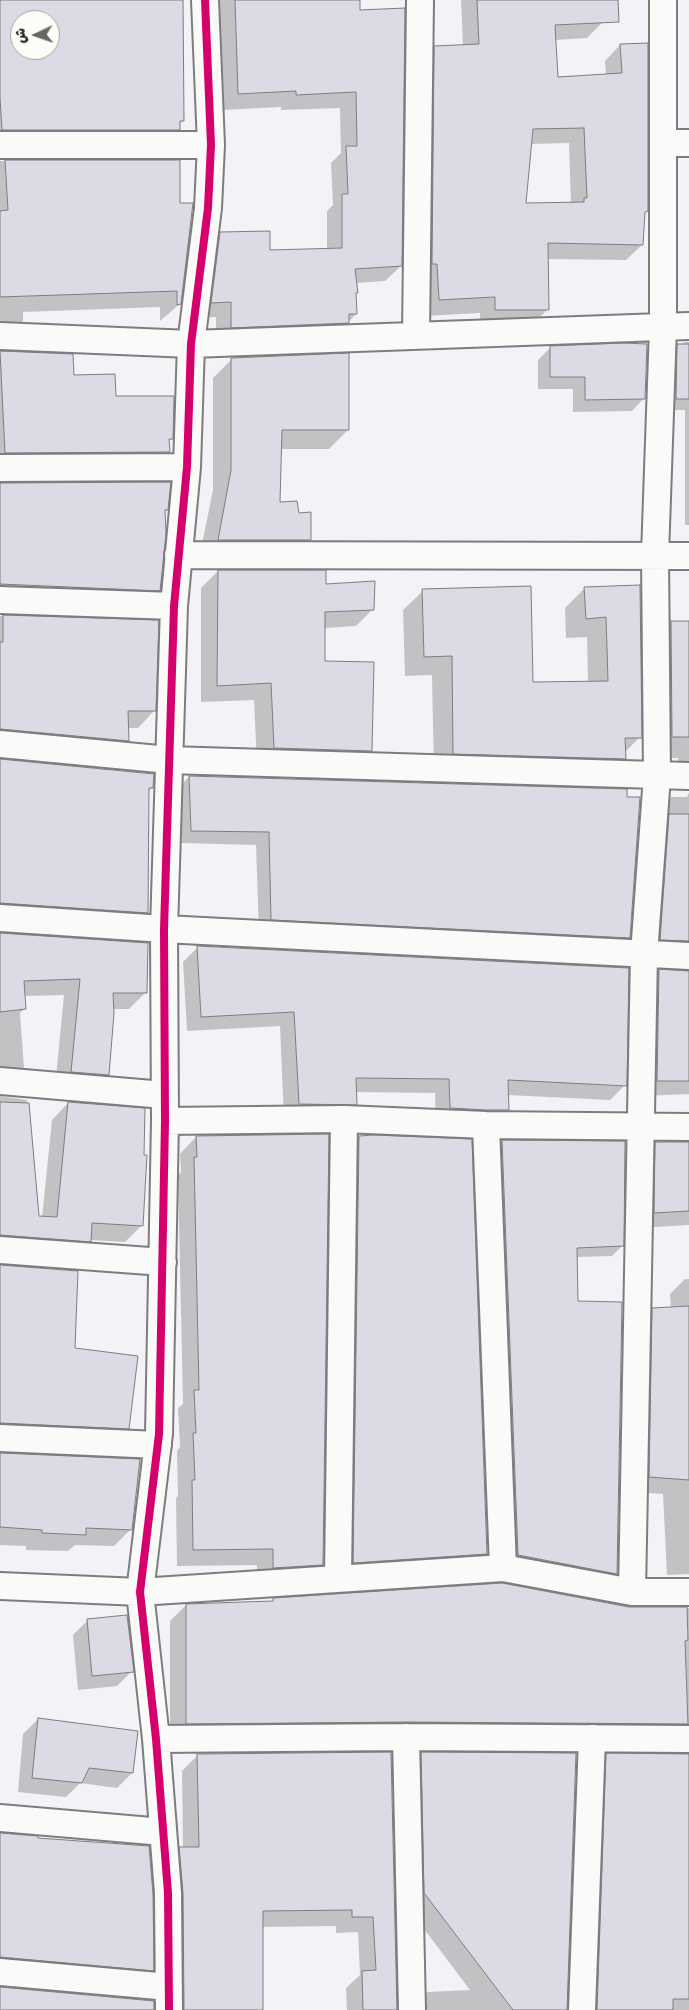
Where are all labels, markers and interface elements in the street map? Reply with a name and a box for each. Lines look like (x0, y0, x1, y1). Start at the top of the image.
north arrow (10, 10, 60, 60)
text: ش (12, 28, 29, 44)

